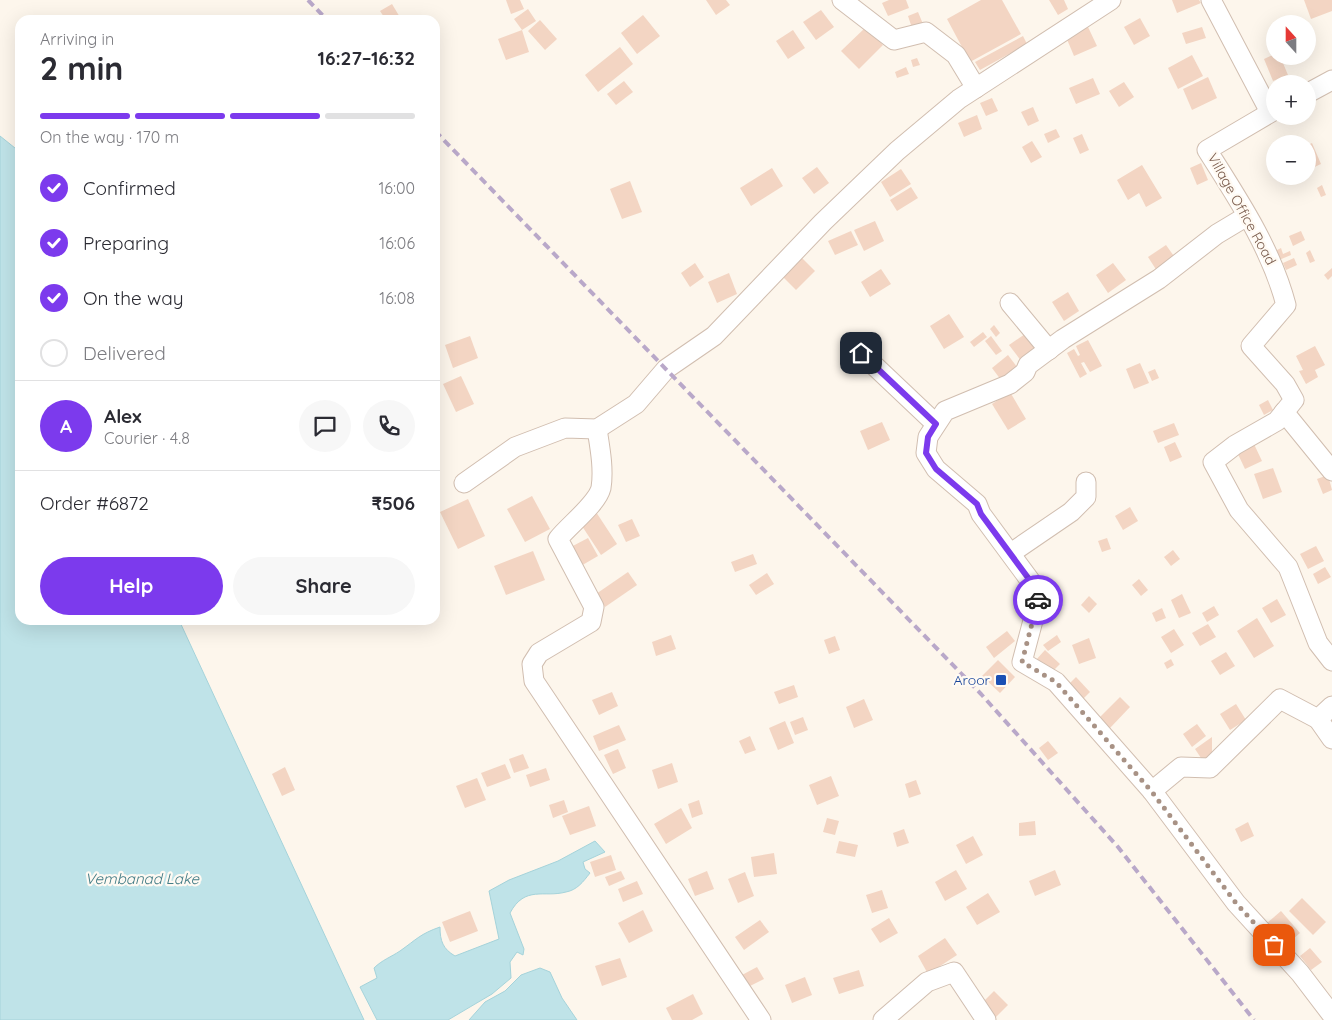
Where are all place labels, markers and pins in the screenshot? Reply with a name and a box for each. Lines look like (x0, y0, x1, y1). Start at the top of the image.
pin (840, 332, 882, 374)
place label: Aroor (954, 671, 991, 689)
marker: Aroor (994, 673, 1008, 687)
pin (1253, 924, 1295, 966)

